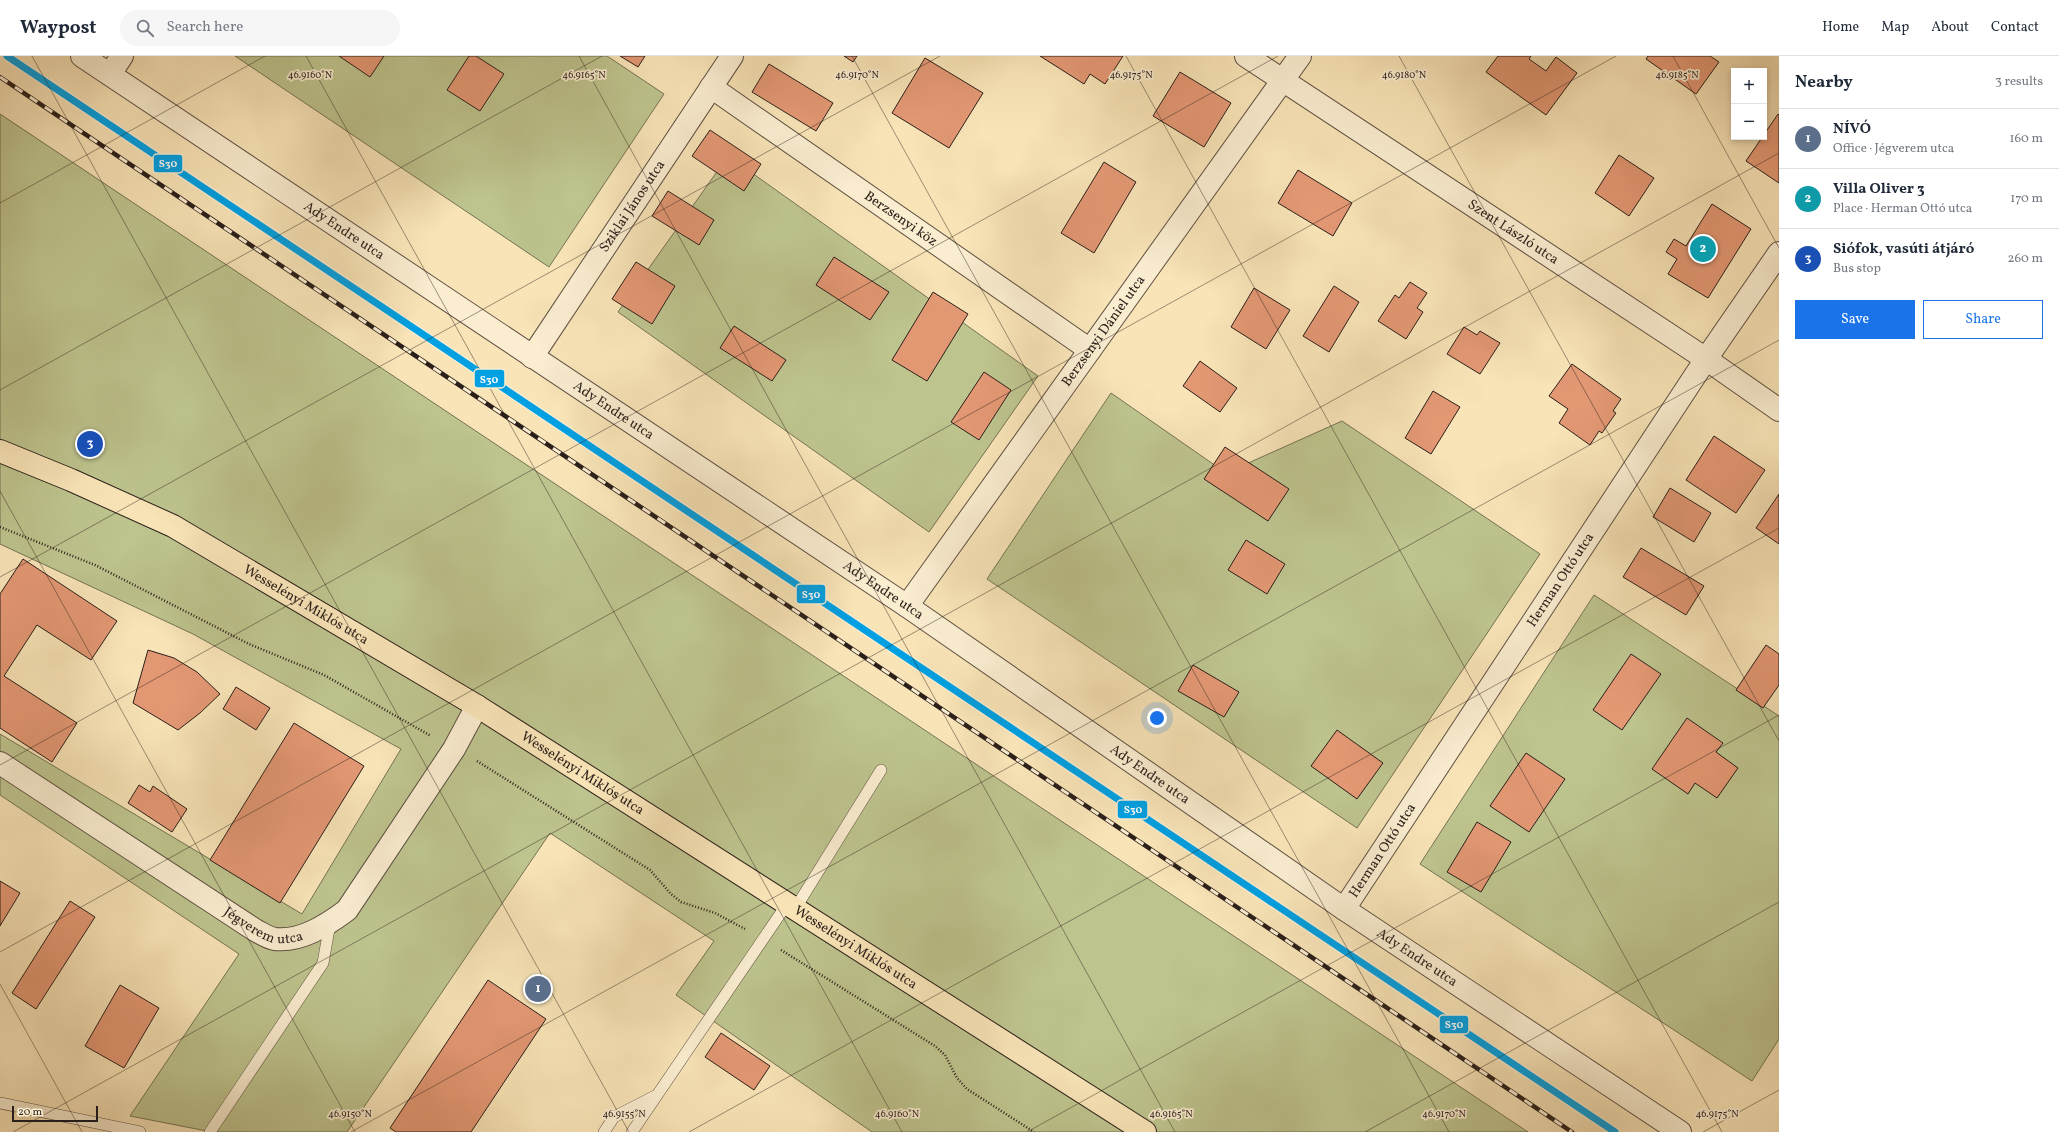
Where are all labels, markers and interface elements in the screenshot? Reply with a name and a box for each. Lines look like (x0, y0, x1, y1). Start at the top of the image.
search box (120, 10, 400, 46)
text: Waypost (20, 15, 96, 41)
icon: search (134, 17, 156, 39)
text: Search here (166, 17, 243, 38)
text: Home (1822, 18, 1859, 37)
text: Map (1881, 18, 1909, 37)
text: About (1931, 18, 1969, 37)
text: Contact (1991, 18, 2039, 37)
text: 46.9160°N (288, 68, 333, 82)
text: 46.9165°N (562, 68, 606, 82)
text: 46.9170°N (835, 68, 879, 82)
text: 46.9175°N (1109, 68, 1153, 82)
text: 46.9180°N (1382, 68, 1427, 82)
text: 46.9185°N (1655, 68, 1699, 82)
map controls (1731, 68, 1767, 140)
button: + (1731, 68, 1767, 104)
text: Nearby (1795, 71, 1853, 94)
text: 3 results (1995, 73, 2043, 91)
button: − (1731, 104, 1767, 140)
text: NÍVÓ (1833, 119, 1871, 140)
text: 1 (1805, 130, 1811, 148)
text: 160 m (2009, 130, 2043, 148)
text: Office · Jégverem utca (1833, 140, 1954, 158)
line badge: S30 (153, 154, 183, 173)
street label: Sziklai János utca (595, 156, 670, 256)
text: S30 (159, 157, 177, 172)
text: Villa Oliver 3 (1833, 179, 1925, 200)
street label: Berzsenyi köz (860, 187, 941, 251)
text: 2 (1805, 190, 1811, 208)
text: 170 m (2010, 190, 2043, 208)
street label: Szent László utca (1464, 195, 1563, 269)
street label: Ady Endre utca (300, 197, 388, 265)
text: Place · Herman Ottó utca (1833, 200, 1972, 218)
pin: 2 (1690, 234, 1716, 264)
text: Siófok, vasúti átjáró (1833, 239, 1974, 260)
text: 3 (1805, 250, 1811, 268)
text: 260 m (2008, 250, 2043, 268)
text: Bus stop (1833, 260, 1881, 278)
street label: Berzsenyi Dániel utca (1057, 271, 1150, 391)
button: Save (1795, 300, 1915, 339)
button: Share (1923, 300, 2043, 339)
line badge: S30 (474, 369, 505, 388)
text: S30 (480, 373, 498, 388)
street label: Ady Endre utca (570, 377, 658, 444)
pin: 3 (77, 429, 103, 459)
street label: Herman Ottó utca (1523, 529, 1599, 631)
street label: Ady Endre utca (839, 556, 927, 624)
street label: Wesselényi Miklós utca (240, 560, 372, 649)
line badge: S30 (796, 584, 826, 604)
text: S30 (802, 588, 820, 603)
your location (1147, 708, 1167, 728)
street label: Wesselényi Miklós utca (517, 727, 648, 820)
street label: Ady Endre utca (1106, 740, 1194, 809)
line badge: S30 (1117, 800, 1148, 819)
street label: Herman Ottó utca (1344, 800, 1421, 902)
text: S30 (1124, 803, 1142, 818)
street label: Wesselényi Miklós utca (790, 901, 921, 994)
street label: Jégverem utca (220, 902, 305, 949)
street label: Ady Endre utca (1373, 924, 1461, 991)
pin: 1 (525, 974, 551, 1004)
line badge: S30 (1439, 1015, 1469, 1034)
text: S30 (1445, 1018, 1463, 1033)
scale bar (12, 1104, 98, 1123)
text: 20 m (18, 1105, 42, 1120)
text: 46.9150°N (328, 1107, 373, 1121)
text: 46.9155°N (602, 1107, 646, 1121)
text: 46.9160°N (875, 1107, 920, 1121)
text: 46.9165°N (1149, 1107, 1193, 1121)
text: 46.9170°N (1422, 1107, 1466, 1121)
text: 46.9175°N (1695, 1107, 1739, 1121)

